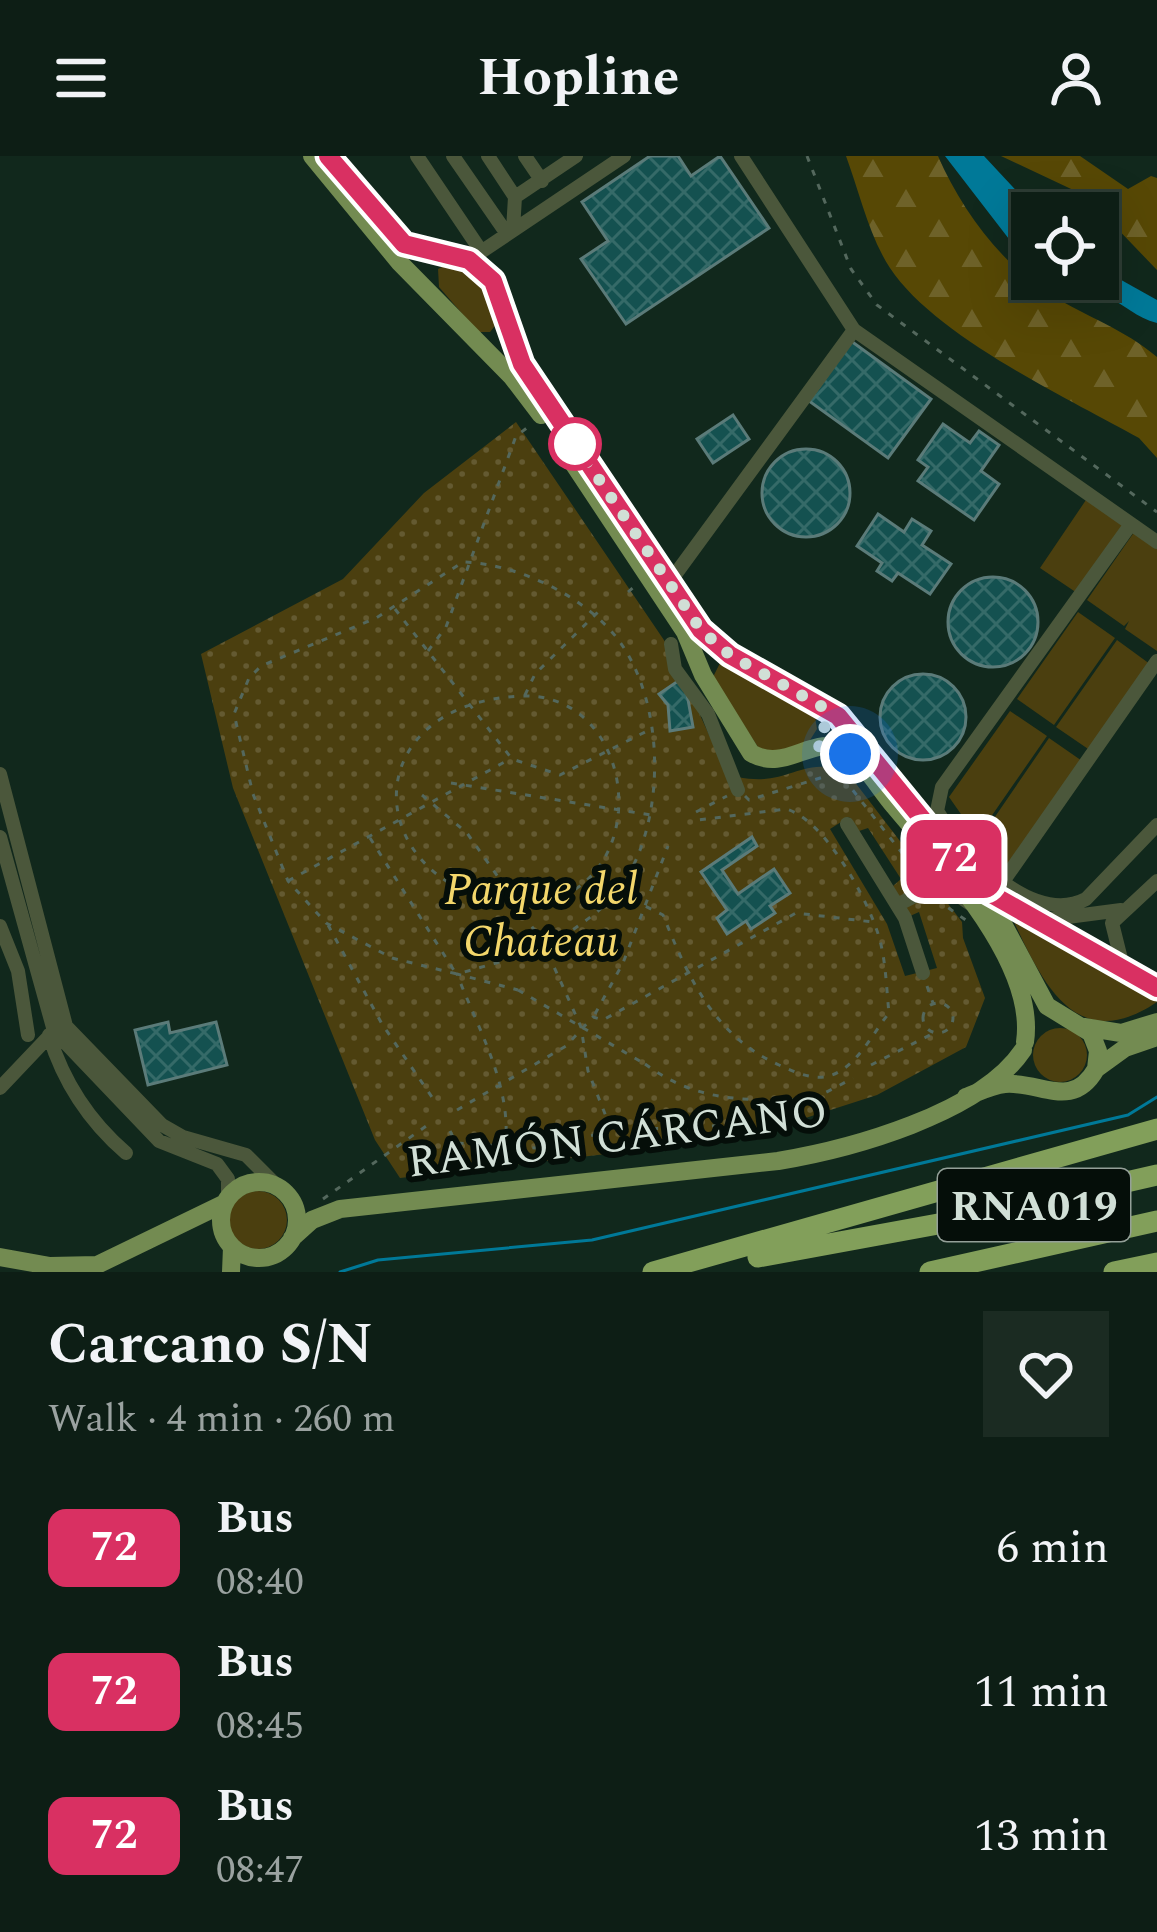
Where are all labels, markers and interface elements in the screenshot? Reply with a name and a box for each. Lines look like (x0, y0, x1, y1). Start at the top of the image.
text: Hopline (477, 37, 680, 119)
icon: menu (48, 45, 114, 111)
icon: person (1043, 45, 1109, 111)
map controls (1011, 192, 1119, 300)
button: locate (1011, 192, 1119, 300)
unlabelled marker (550, 419, 600, 469)
your location (820, 724, 880, 784)
line badge: 72 (900, 820, 1008, 898)
text: 72 (930, 827, 978, 890)
park label: Parque del Chateau (444, 856, 638, 977)
street label: RAMÓN CÁRCANO (403, 1077, 831, 1198)
road number: RNA019 (938, 1169, 1130, 1241)
text: Carcano S/N (48, 1302, 373, 1388)
button: heart (983, 1311, 1109, 1437)
text: Walk · 4 min · 260 m (48, 1390, 395, 1449)
text: Bus (216, 1484, 294, 1553)
text: 6 min (996, 1514, 1109, 1583)
text: 72 (90, 1516, 138, 1579)
text: 08:40 (216, 1553, 304, 1612)
text: Bus (216, 1628, 294, 1697)
text: 11 min (974, 1658, 1109, 1727)
text: 72 (90, 1660, 138, 1723)
text: 08:45 (216, 1697, 304, 1756)
text: Bus (216, 1772, 294, 1841)
text: 13 min (974, 1802, 1109, 1871)
text: 72 (90, 1804, 138, 1867)
text: 08:47 (216, 1841, 304, 1900)

